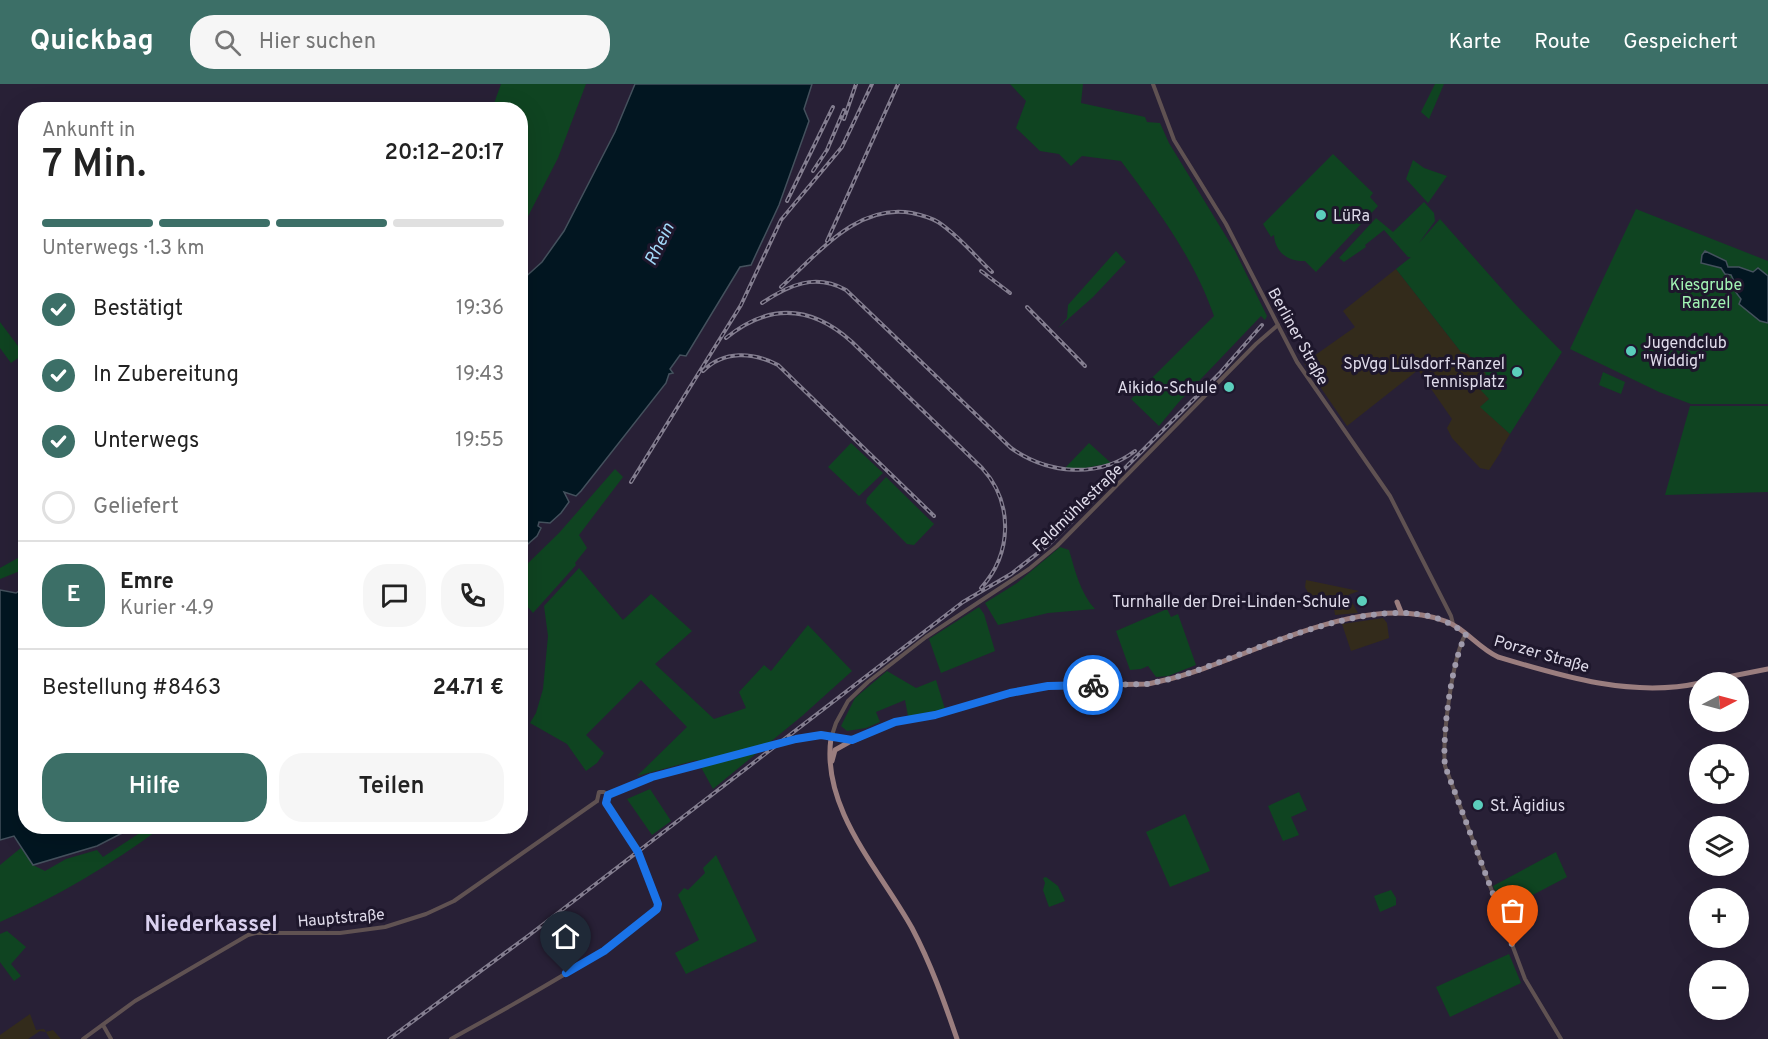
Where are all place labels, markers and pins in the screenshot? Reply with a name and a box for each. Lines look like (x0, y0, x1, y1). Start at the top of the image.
place label: LüRa (1333, 207, 1370, 227)
marker: LüRa (1314, 208, 1328, 222)
place label: Jugendclub "Widdig" (1643, 334, 1727, 372)
marker: Jugendclub "Widdig" (1624, 344, 1638, 358)
place label: SpVgg Lülsdorf-Ranzel Tennisplatz (1343, 355, 1505, 393)
marker: SpVgg Lülsdorf-Ranzel Tennisplatz (1510, 365, 1524, 379)
place label: Aikido-Schule (1117, 379, 1217, 399)
marker: Aikido-Schule (1222, 380, 1236, 394)
place label: Turnhalle der Drei-Linden-Schule (1112, 593, 1350, 613)
marker: Turnhalle der Drei-Linden-Schule (1355, 594, 1369, 608)
place label: St. Ägidius (1490, 796, 1565, 817)
marker: St. Ägidius (1471, 798, 1485, 812)
pin (1487, 885, 1538, 947)
pin (540, 911, 591, 973)

